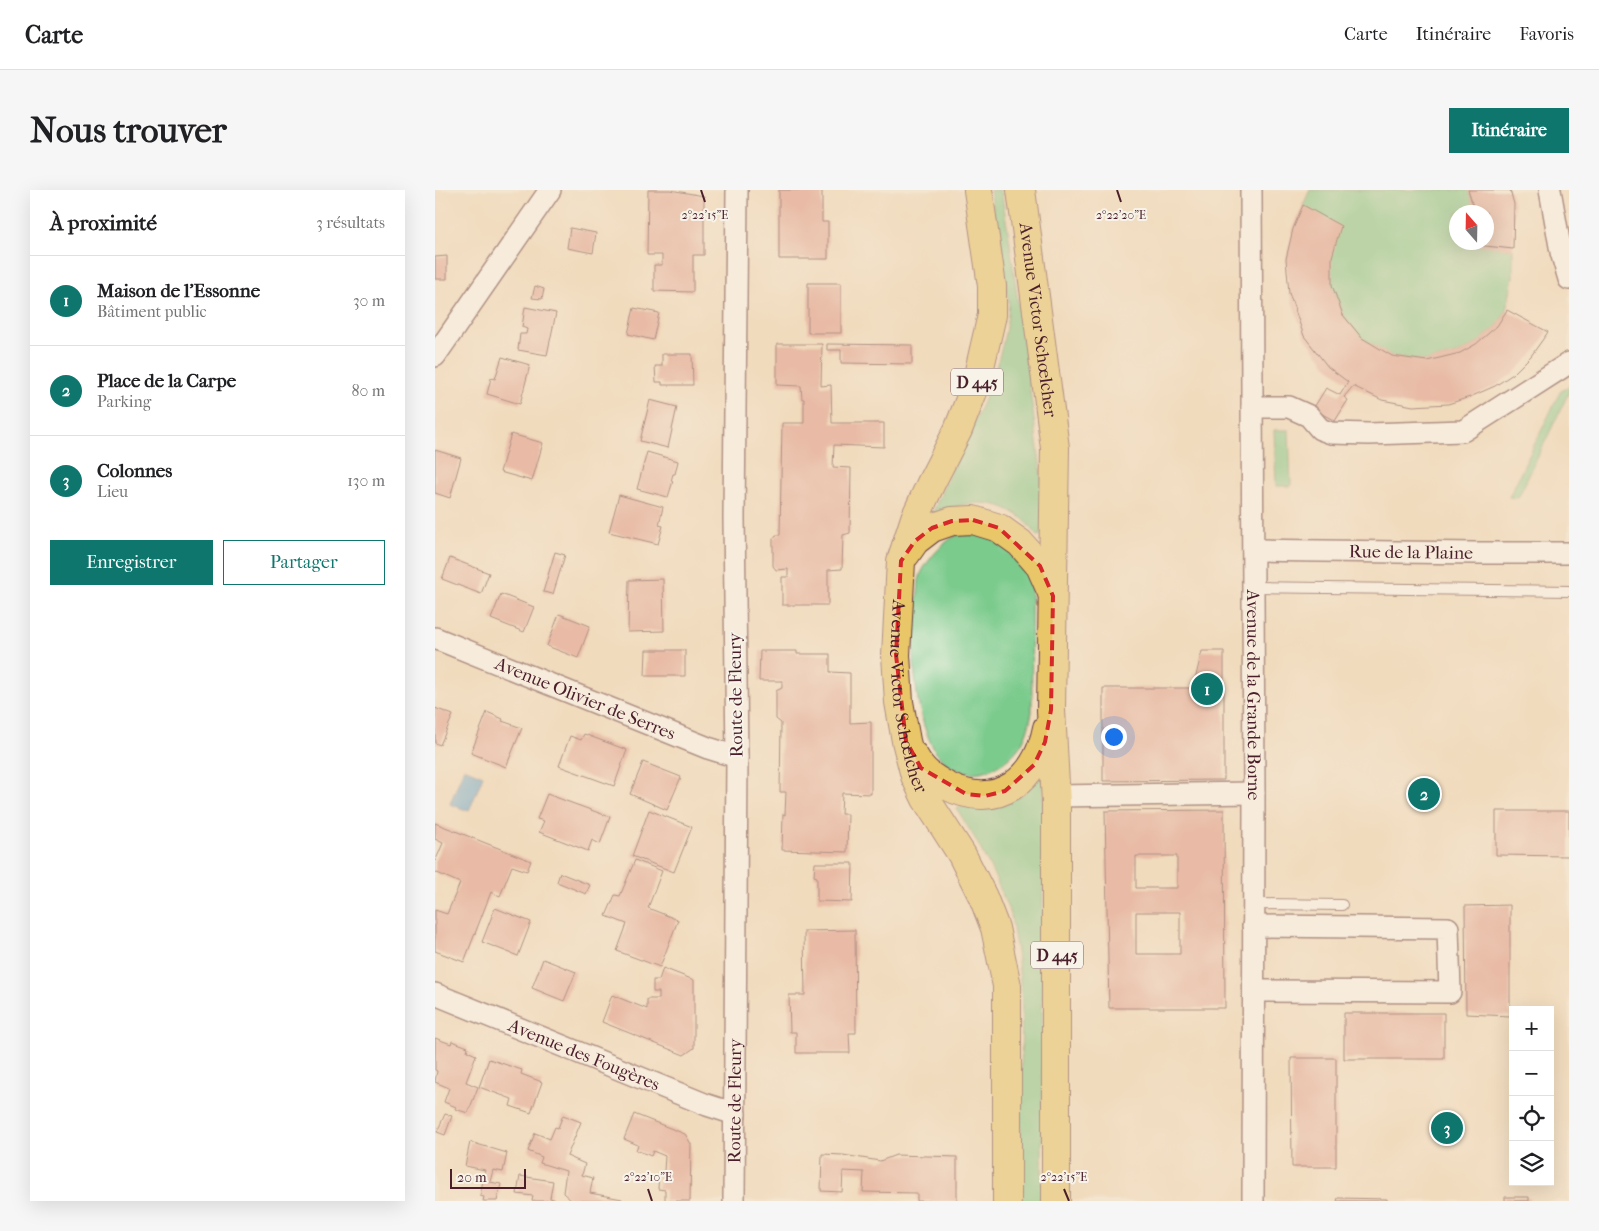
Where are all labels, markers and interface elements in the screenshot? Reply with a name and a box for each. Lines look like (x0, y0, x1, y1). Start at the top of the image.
text: Carte (25, 21, 83, 49)
text: Carte (1344, 24, 1388, 45)
text: Itinéraire (1416, 24, 1491, 45)
text: Favoris (1519, 24, 1574, 45)
button: Itinéraire (1449, 108, 1569, 153)
text: Nous trouver (30, 110, 227, 151)
north arrow (1449, 205, 1494, 250)
text: 2°22'15"E (682, 208, 728, 222)
text: 2°22'20"E (1096, 208, 1146, 222)
text: À proximité (50, 211, 157, 235)
text: 3 résultats (316, 213, 385, 232)
street label: Avenue Victor Schœlcher (1015, 220, 1061, 419)
text: Maison de l'Essonne (97, 280, 260, 302)
text: 1 (63, 291, 69, 310)
text: 30 m (353, 291, 385, 310)
text: Bâtiment public (97, 302, 207, 321)
road number: D 445 (951, 368, 1003, 396)
text: Place de la Carpe (97, 370, 236, 392)
text: 2 (62, 381, 70, 400)
text: 80 m (351, 381, 385, 400)
text: Parking (97, 392, 151, 411)
text: Colonnes (97, 460, 172, 482)
text: 3 (63, 471, 69, 490)
text: 130 m (347, 471, 385, 490)
text: Lieu (97, 482, 128, 501)
button: Enregistrer (50, 540, 213, 585)
button: Partager (223, 540, 385, 585)
street label: Rue de la Plaine (1349, 541, 1473, 563)
street label: Avenue de la Grande Borne (1242, 588, 1265, 801)
street label: Avenue Victor Schœlcher (885, 598, 932, 797)
street label: Route de Fleury (724, 631, 748, 757)
street label: Avenue Olivier de Serres (491, 652, 679, 744)
pin: 1 (1191, 670, 1223, 708)
your location (1101, 724, 1127, 750)
pin: 2 (1408, 775, 1440, 813)
road number: D 445 (1031, 942, 1083, 968)
map controls (1509, 1006, 1554, 1186)
button: + (1509, 1006, 1554, 1051)
street label: Avenue des Fougères (504, 1014, 663, 1095)
street label: Route de Fleury (724, 1037, 746, 1163)
button: − (1509, 1051, 1554, 1096)
button: locate (1509, 1096, 1554, 1141)
pin: 3 (1431, 1109, 1463, 1147)
button: layers (1509, 1141, 1554, 1186)
scale bar (450, 1166, 526, 1189)
text: 20 m (457, 1169, 487, 1186)
text: 2°22'10"E (624, 1170, 672, 1184)
text: 2°22'15"E (1041, 1170, 1087, 1184)

